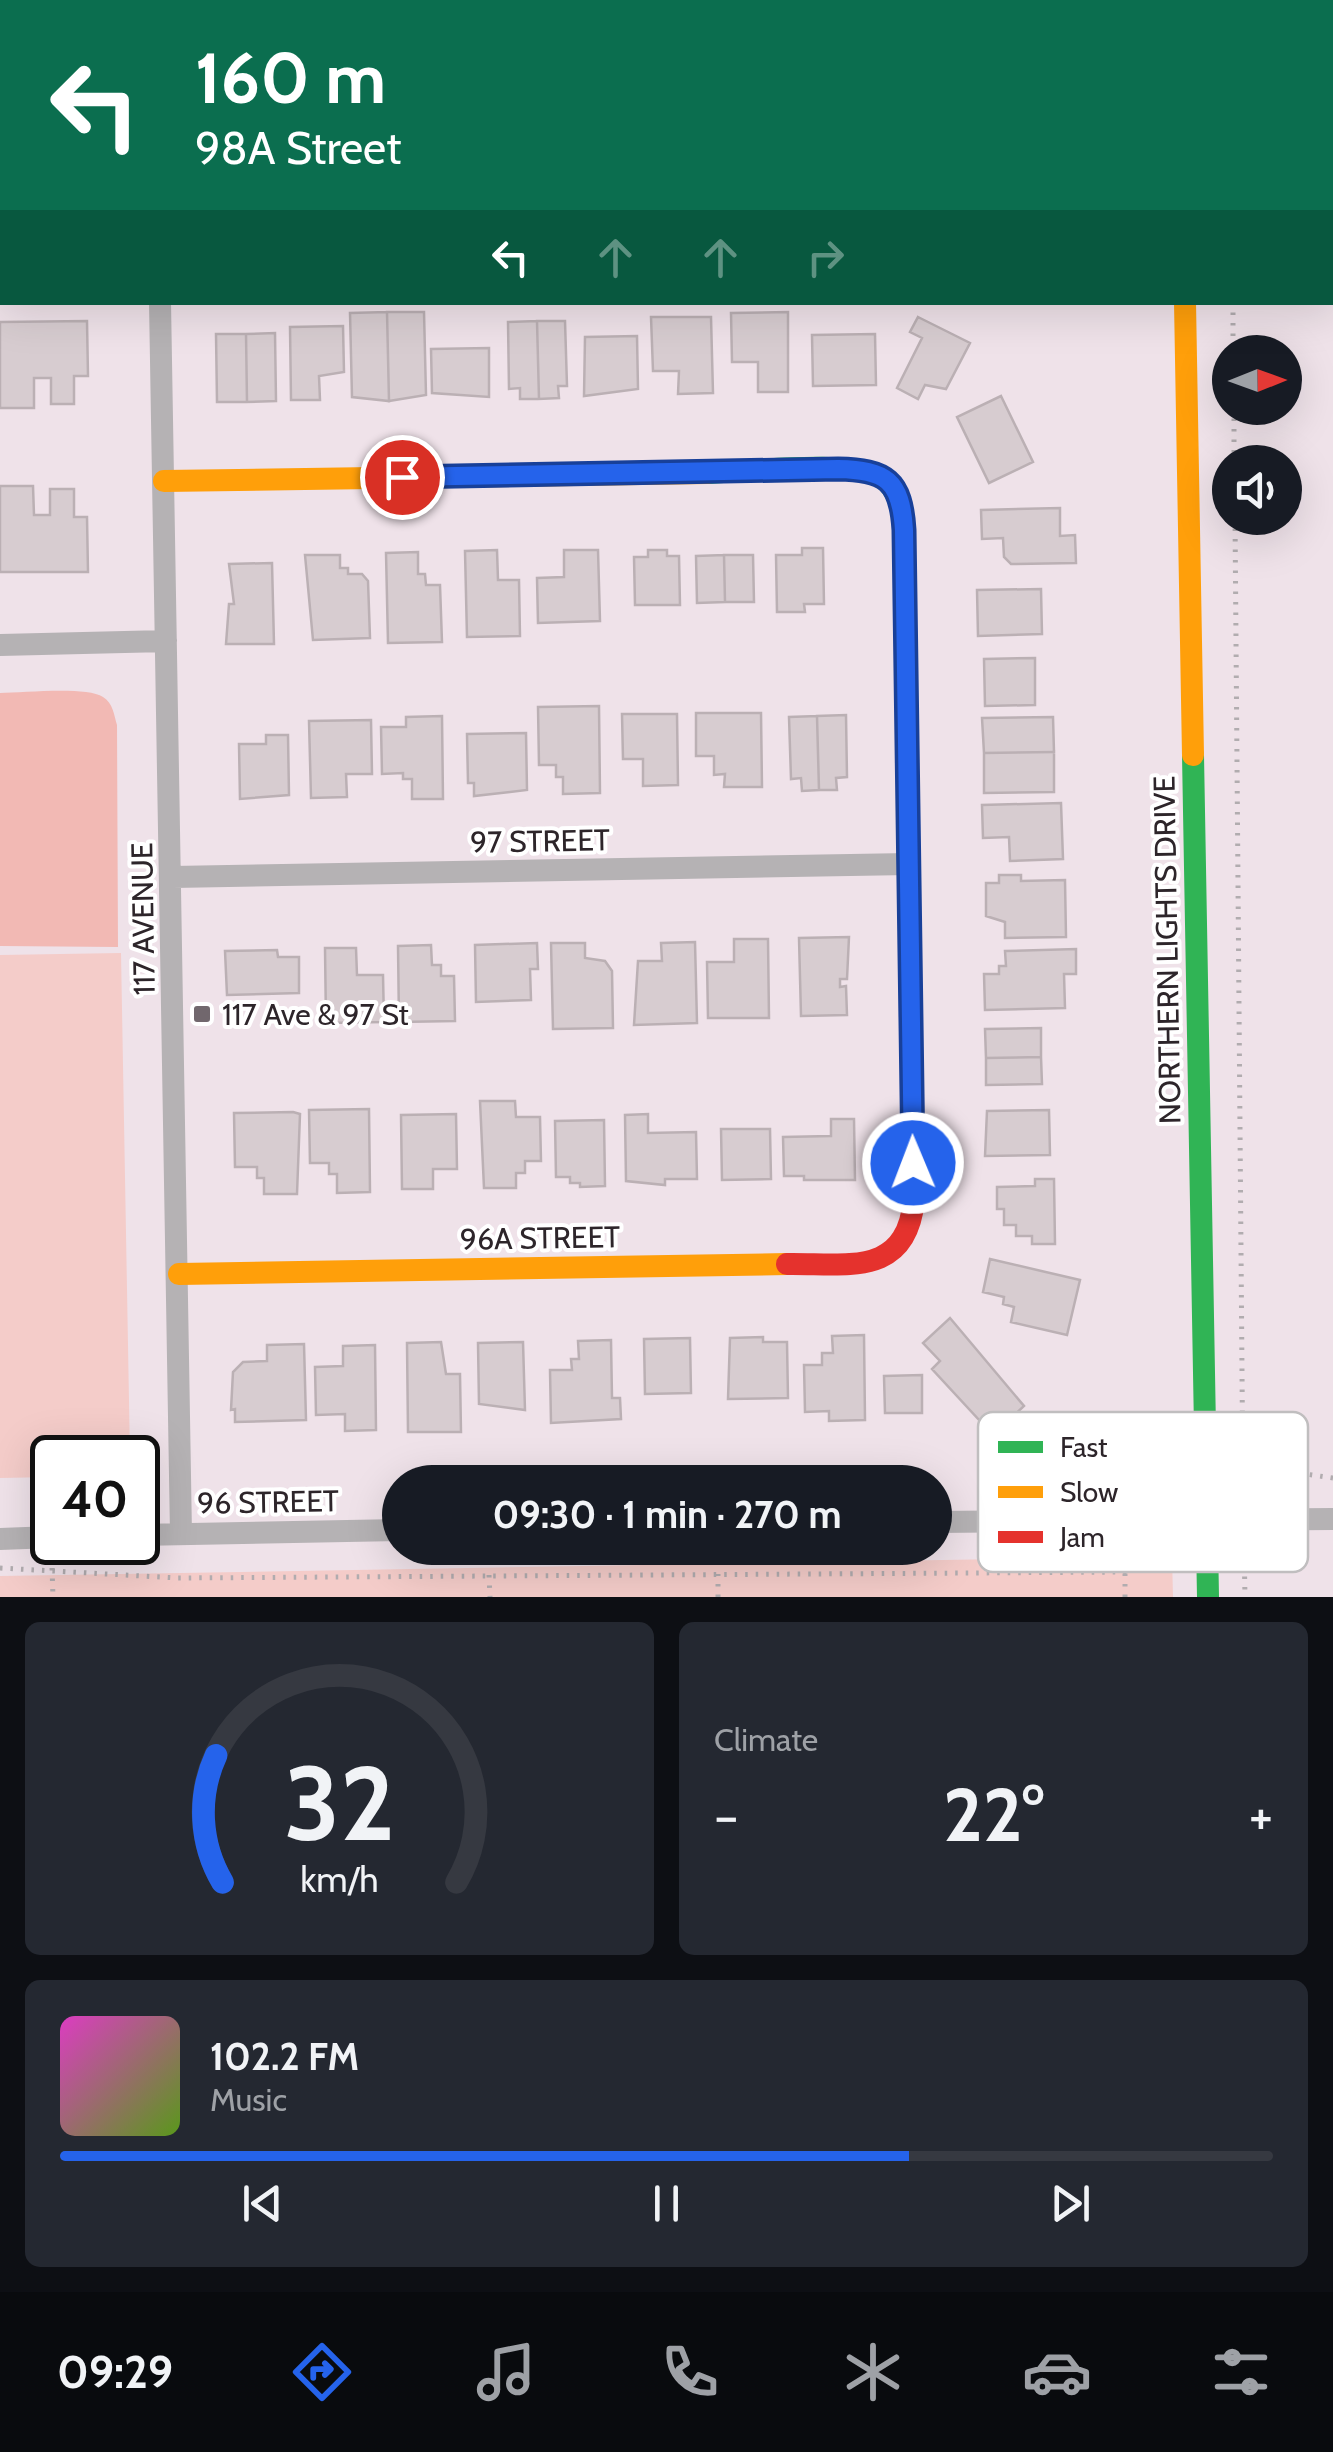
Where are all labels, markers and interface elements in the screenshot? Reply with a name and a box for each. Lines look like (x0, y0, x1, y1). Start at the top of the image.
text: 160 m (195, 35, 386, 121)
icon: left (30, 40, 160, 170)
text: 98A Street (195, 121, 401, 175)
icon: left (483, 230, 538, 285)
icon: ahead (588, 230, 643, 285)
icon: ahead (693, 230, 748, 285)
icon: right (798, 230, 853, 285)
north arrow (1212, 335, 1302, 425)
map controls (1212, 335, 1302, 535)
pin (360, 435, 445, 520)
button: sound (1212, 445, 1302, 535)
icon: arrive (375, 450, 430, 505)
street label: NORTHERN LIGHTS DRIVE (1145, 775, 1189, 1125)
street label: 97 STREET (470, 821, 610, 861)
street label: 117 AVENUE (123, 842, 163, 996)
place label: 117 Ave & 97 St (222, 996, 409, 1033)
marker: 117 Ave & 97 St (191, 1003, 213, 1025)
position arrow (861, 1111, 965, 1215)
street label: 96A STREET (460, 1218, 620, 1258)
legend (978, 1412, 1308, 1572)
text: Fast (1060, 1430, 1108, 1464)
speed limit sign: 40 (30, 1435, 160, 1565)
text: Slow (1060, 1475, 1118, 1509)
street label: 96 STREET (197, 1482, 339, 1522)
text: 09:30 · 1 min · 270 m (493, 1491, 842, 1538)
text: Jam (1059, 1520, 1105, 1554)
text: Climate (714, 1720, 818, 1759)
text: 32 (284, 1740, 395, 1866)
text: 22° (943, 1769, 1044, 1860)
text: − (714, 1782, 738, 1849)
text: + (1249, 1782, 1273, 1849)
text: km/h (300, 1858, 379, 1901)
text: 102.2 FM (210, 2033, 359, 2080)
text: Music (210, 2080, 287, 2119)
icon: previous (235, 2176, 290, 2231)
icon: pause (639, 2176, 694, 2231)
icon: next (1043, 2176, 1098, 2231)
icon: directions (287, 2337, 357, 2407)
icon: music (471, 2337, 541, 2407)
icon: phone (655, 2337, 725, 2407)
icon: climate (838, 2337, 908, 2407)
icon: car (1022, 2337, 1092, 2407)
icon: filters (1206, 2337, 1276, 2407)
text: 09:29 (57, 2345, 173, 2399)

